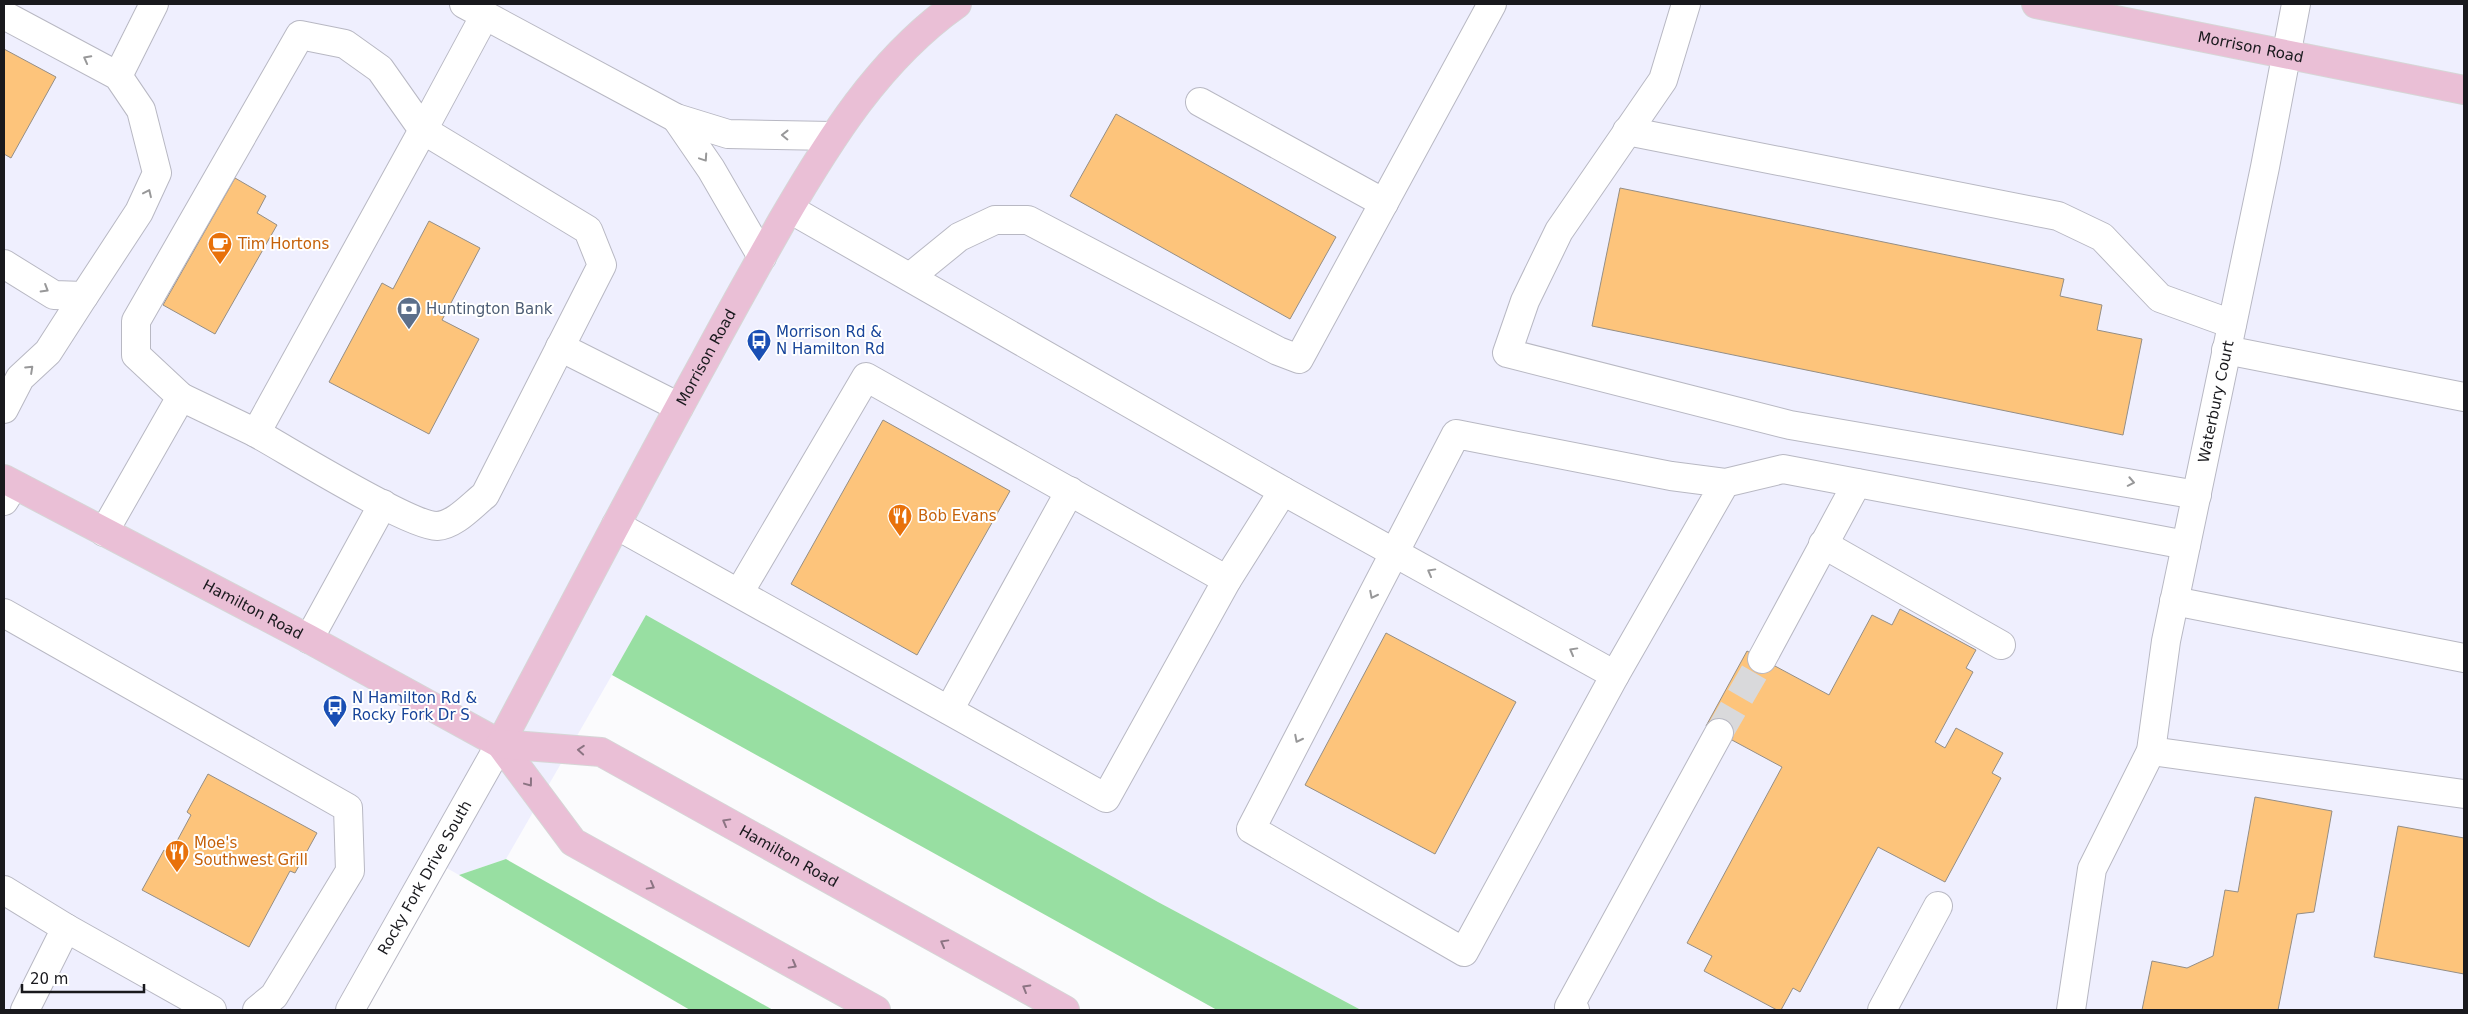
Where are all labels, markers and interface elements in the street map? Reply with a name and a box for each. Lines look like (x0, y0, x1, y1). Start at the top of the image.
street label: Morrison Road (2196, 28, 2305, 67)
one-way arrow (84, 55, 93, 65)
one-way arrow (780, 130, 788, 140)
one-way arrow (697, 153, 707, 162)
one-way arrow (142, 189, 152, 198)
cafe icon: Tim Hortons (207, 231, 233, 265)
place label: Tim Hortons (237, 235, 329, 253)
one-way arrow (40, 283, 49, 293)
bank icon: Huntington Bank (396, 296, 422, 330)
place label: Huntington Bank (426, 300, 553, 318)
street label: Morrison Road (673, 306, 740, 409)
place label: Morrison Rd & N Hamilton Rd (776, 323, 885, 358)
bus stop icon: Morrison Rd & N Hamilton Rd (746, 328, 772, 362)
street label: Waterbury Court (2194, 339, 2238, 464)
one-way arrow (24, 366, 33, 375)
one-way arrow (2126, 477, 2135, 487)
restaurant icon: Bob Evans (887, 503, 913, 537)
place label: Bob Evans (918, 507, 997, 525)
one-way arrow (1428, 568, 1437, 578)
street label: Hamilton Road (200, 576, 306, 643)
one-way arrow (1369, 589, 1379, 598)
one-way arrow (1569, 648, 1578, 658)
place label: N Hamilton Rd & Rocky Fork Dr S (352, 689, 477, 724)
bus stop icon: N Hamilton Rd & Rocky Fork Dr S (322, 694, 348, 728)
one-way arrow (1294, 734, 1304, 743)
one-way arrow (577, 745, 585, 756)
one-way arrow (523, 777, 532, 787)
street label: Rocky Fork Drive South (374, 797, 475, 958)
one-way arrow (722, 818, 731, 828)
street label: Hamilton Road (736, 822, 841, 891)
place label: Moe's Southwest Grill (194, 834, 308, 869)
restaurant icon: Moe's Southwest Grill (164, 839, 190, 873)
one-way arrow (645, 880, 654, 890)
one-way arrow (941, 939, 950, 949)
one-way arrow (788, 958, 797, 968)
scale bar (22, 962, 145, 994)
text: 20 m (30, 970, 68, 988)
one-way arrow (1022, 985, 1031, 995)

